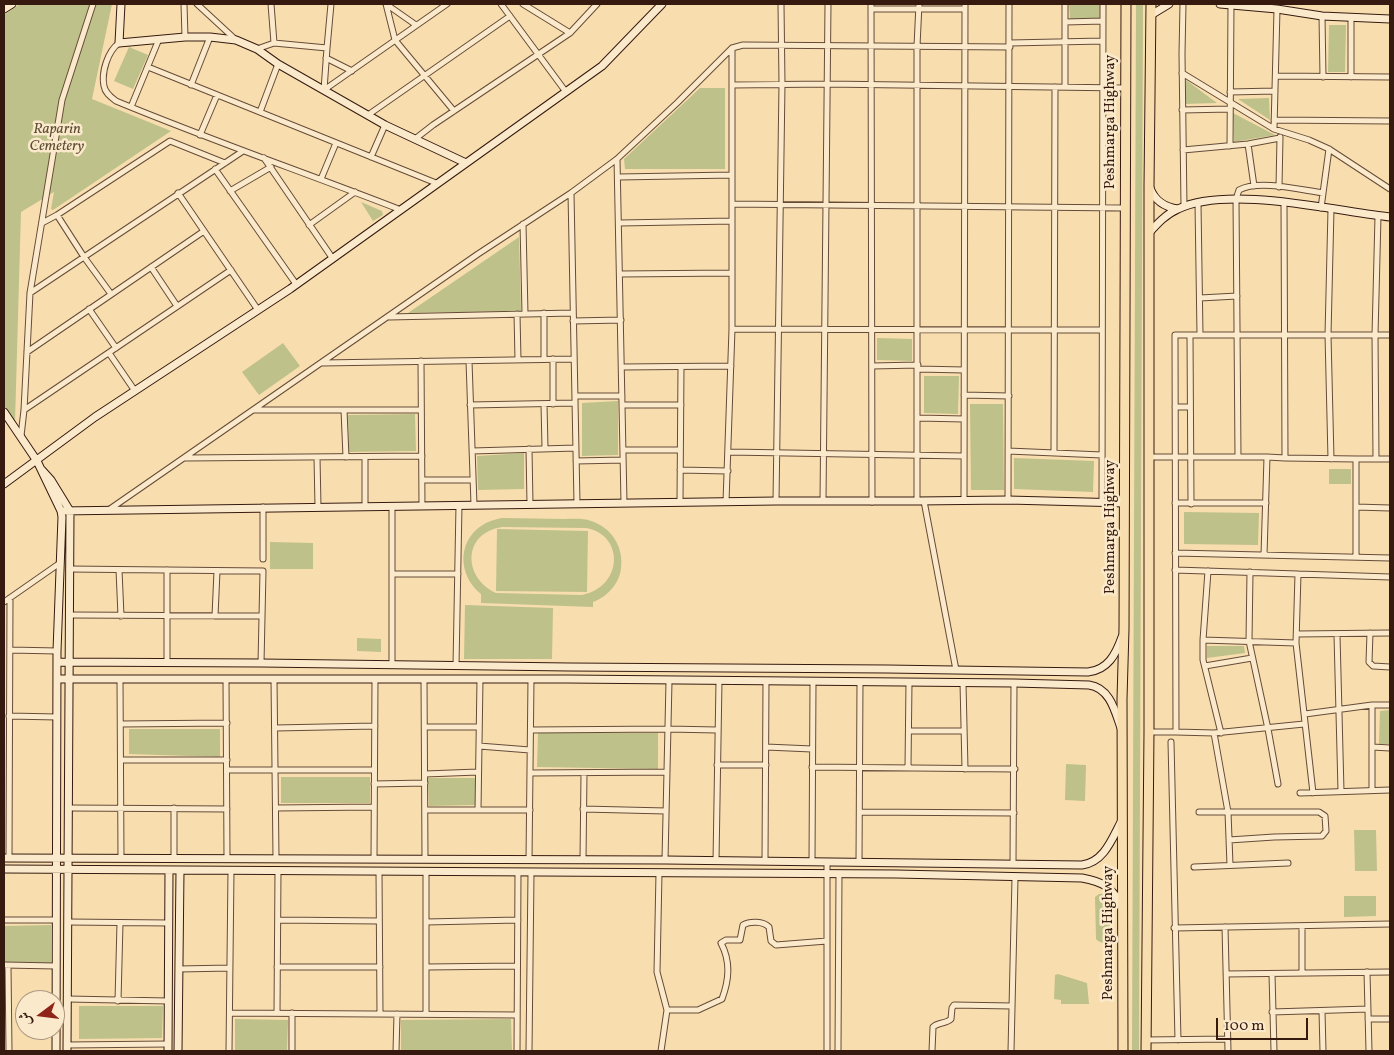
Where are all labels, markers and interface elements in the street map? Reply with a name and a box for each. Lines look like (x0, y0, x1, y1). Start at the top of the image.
street label: Peshmarga Highway (1102, 55, 1120, 189)
park label: Raparin Cemetery (30, 121, 84, 156)
street label: Peshmarga Highway (1102, 460, 1120, 594)
street label: Peshmarga Highway (1100, 866, 1118, 1000)
north arrow (15, 990, 65, 1040)
scale bar (1219, 1008, 1312, 1040)
text: ش (15, 1010, 37, 1028)
text: 100 m (1224, 1016, 1264, 1037)

